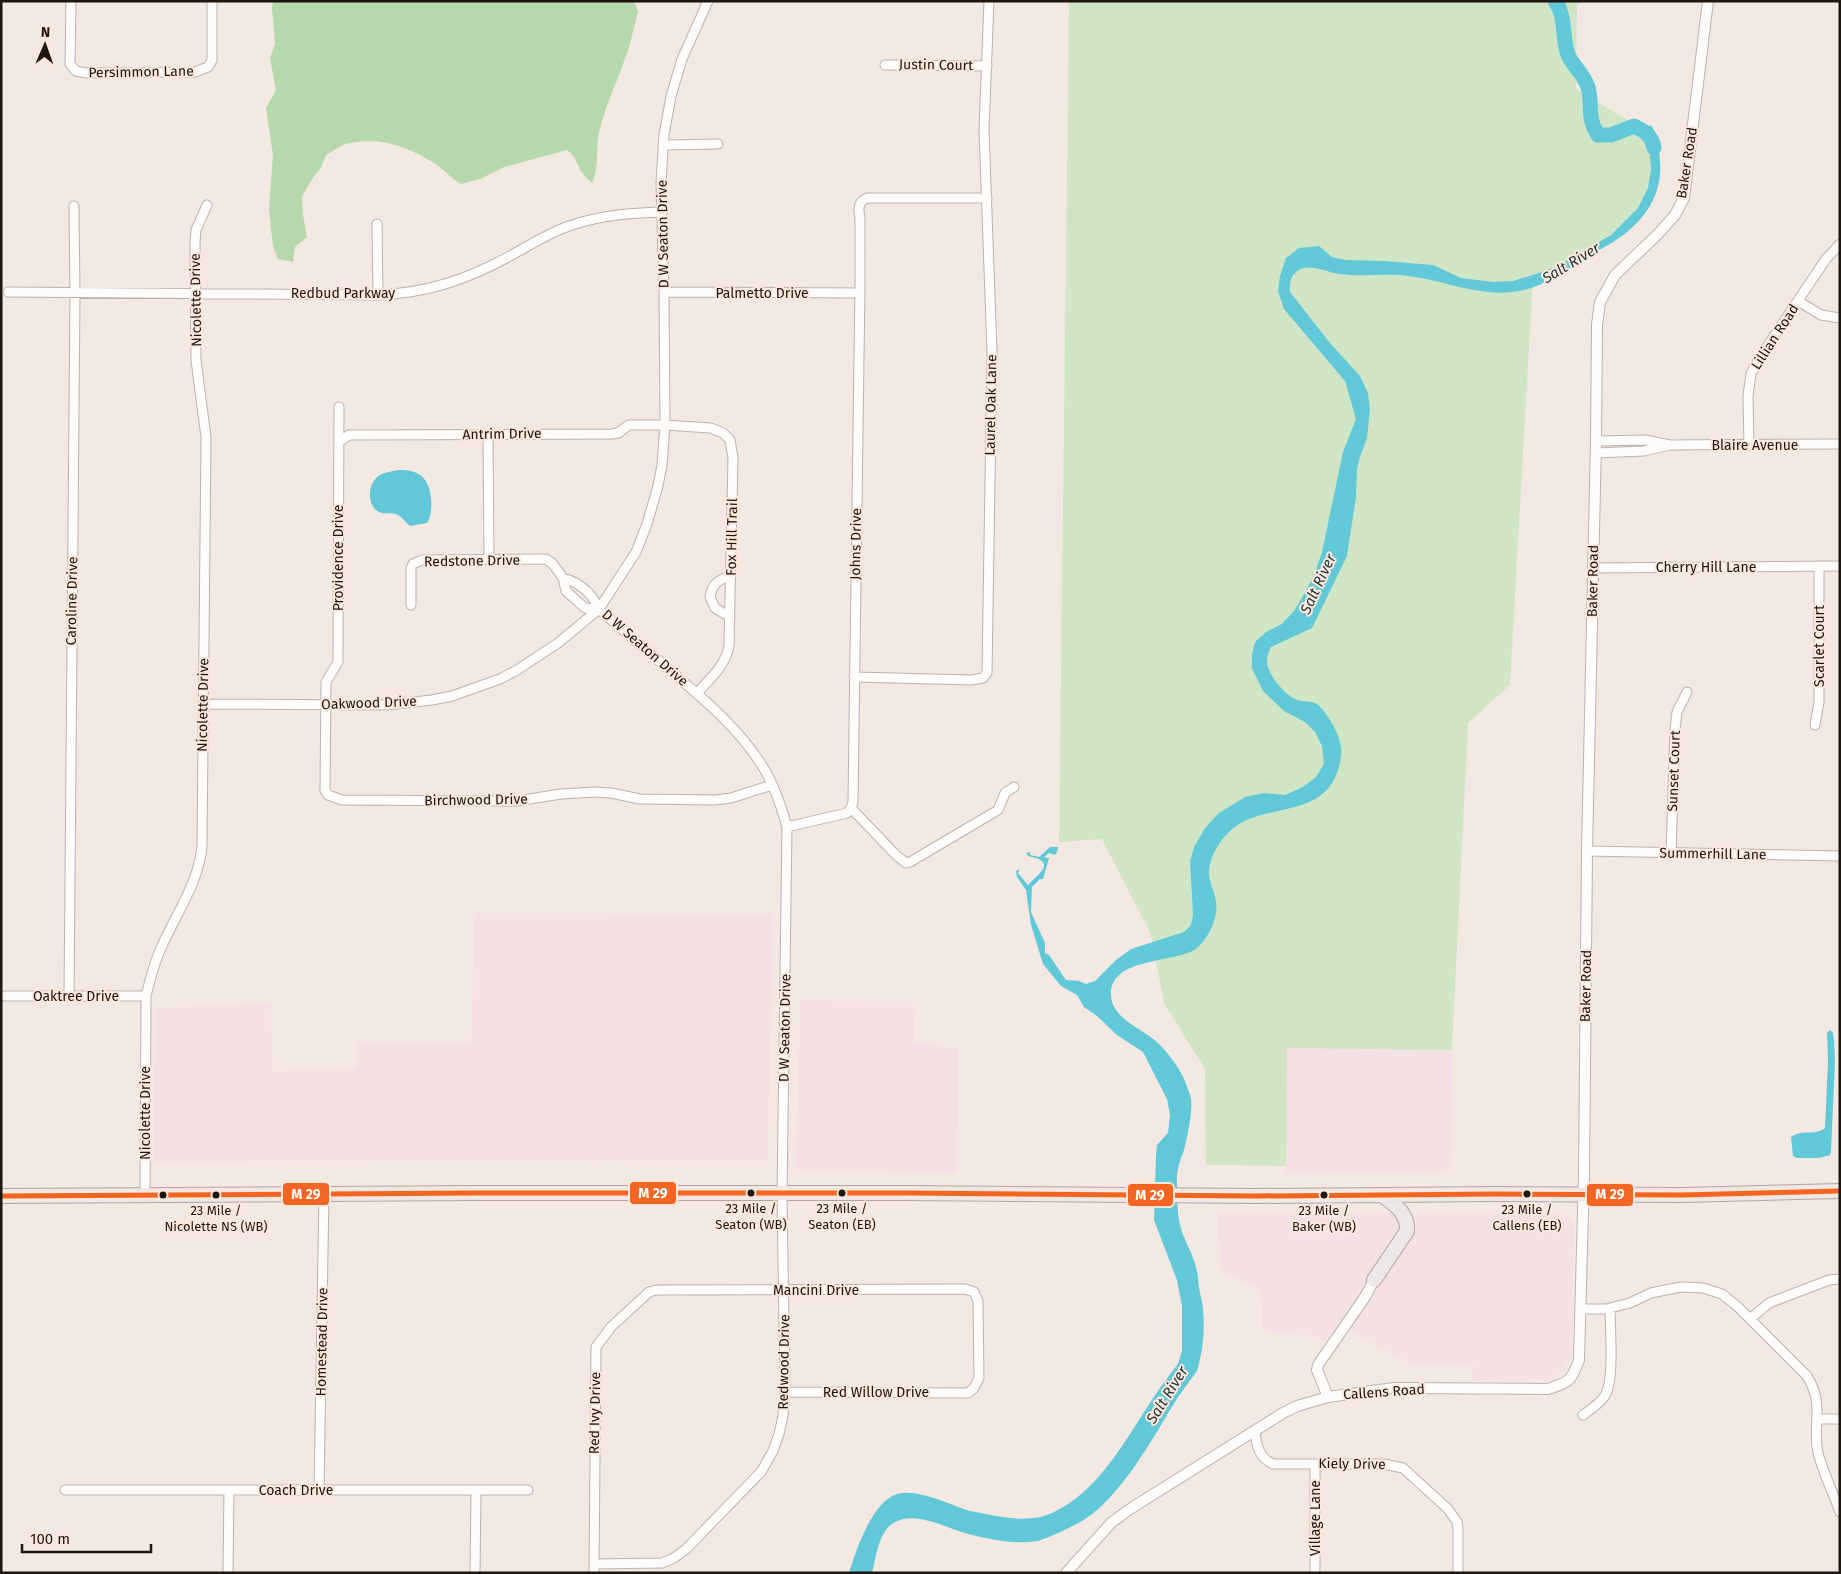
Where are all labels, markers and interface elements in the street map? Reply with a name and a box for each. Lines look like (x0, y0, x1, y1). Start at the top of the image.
north arrow (20, 20, 70, 70)
text: N (40, 24, 50, 41)
street label: Justin Court (899, 56, 974, 74)
street label: Persimmon Lane (88, 63, 194, 81)
street label: Baker Road (1673, 126, 1701, 200)
street label: D W Seaton Drive (654, 180, 672, 288)
water label: Salt River (1538, 238, 1604, 288)
street label: Nicolette Drive (187, 253, 205, 347)
street label: Redbud Parkway (291, 285, 395, 302)
street label: Palmetto Drive (715, 285, 809, 302)
street label: Lillian Road (1747, 301, 1803, 373)
street label: Laurel Oak Lane (982, 354, 1000, 456)
street label: Antrim Drive (462, 425, 542, 443)
street label: Blaire Avenue (1712, 437, 1798, 454)
street label: Fox Hill Trail (723, 498, 741, 576)
street label: Providence Drive (330, 505, 347, 611)
street label: Johns Drive (847, 508, 865, 580)
street label: Baker Road (1584, 545, 1602, 617)
water label: Salt River (1296, 550, 1340, 618)
street label: Redstone Drive (424, 552, 520, 570)
street label: Caroline Drive (63, 556, 81, 646)
street label: Cherry Hill Lane (1656, 559, 1756, 576)
street label: Scarlet Court (1811, 604, 1828, 687)
street label: D W Seaton Drive (598, 606, 692, 690)
street label: Nicolette Drive (194, 658, 212, 752)
street label: Oakwood Drive (321, 693, 417, 713)
street label: Sunset Court (1664, 729, 1684, 812)
street label: Birchwood Drive (424, 791, 528, 809)
street label: Summerhill Lane (1659, 845, 1767, 863)
street label: Baker Road (1577, 950, 1595, 1022)
street label: D W Seaton Drive (776, 974, 794, 1082)
street label: Oaktree Drive (33, 988, 119, 1005)
street label: Nicolette Drive (137, 1066, 154, 1160)
line badge: M 29 (629, 1181, 677, 1205)
line badge: M 29 (282, 1182, 330, 1206)
line badge: M 29 (1127, 1183, 1174, 1207)
line badge: M 29 (1586, 1183, 1634, 1207)
text: M 29 (638, 1185, 668, 1202)
text: M 29 (291, 1186, 321, 1203)
text: M 29 (1595, 1186, 1625, 1203)
text: M 29 (1135, 1187, 1165, 1204)
marker: 23 Mile / Seaton (WB) (746, 1188, 756, 1198)
marker: 23 Mile / Seaton (EB) (837, 1188, 847, 1198)
marker: 23 Mile / Callens (EB) (1522, 1189, 1532, 1199)
unlabelled marker (158, 1190, 168, 1200)
marker: 23 Mile / Nicolette NS (WB) (211, 1190, 221, 1200)
marker: 23 Mile / Baker (WB) (1319, 1190, 1329, 1200)
place label: 23 Mile / Seaton (WB) (715, 1201, 787, 1232)
place label: 23 Mile / Seaton (EB) (808, 1201, 876, 1232)
place label: 23 Mile / Callens (EB) (1492, 1202, 1562, 1233)
place label: 23 Mile / Nicolette NS (WB) (164, 1203, 268, 1234)
place label: 23 Mile / Baker (WB) (1292, 1203, 1356, 1234)
street label: Mancini Drive (773, 1282, 859, 1299)
street label: Homestead Drive (313, 1287, 331, 1397)
street label: Redwood Drive (775, 1314, 793, 1410)
water label: Salt River (1142, 1362, 1192, 1428)
street label: Red Ivy Drive (586, 1372, 604, 1454)
street label: Callens Road (1343, 1381, 1425, 1403)
street label: Red Willow Drive (823, 1384, 929, 1401)
street label: Kiely Drive (1318, 1455, 1386, 1473)
street label: Village Lane (1307, 1480, 1324, 1556)
street label: Coach Drive (259, 1482, 333, 1499)
scale bar (22, 1522, 151, 1554)
text: 100 m (30, 1530, 70, 1548)

